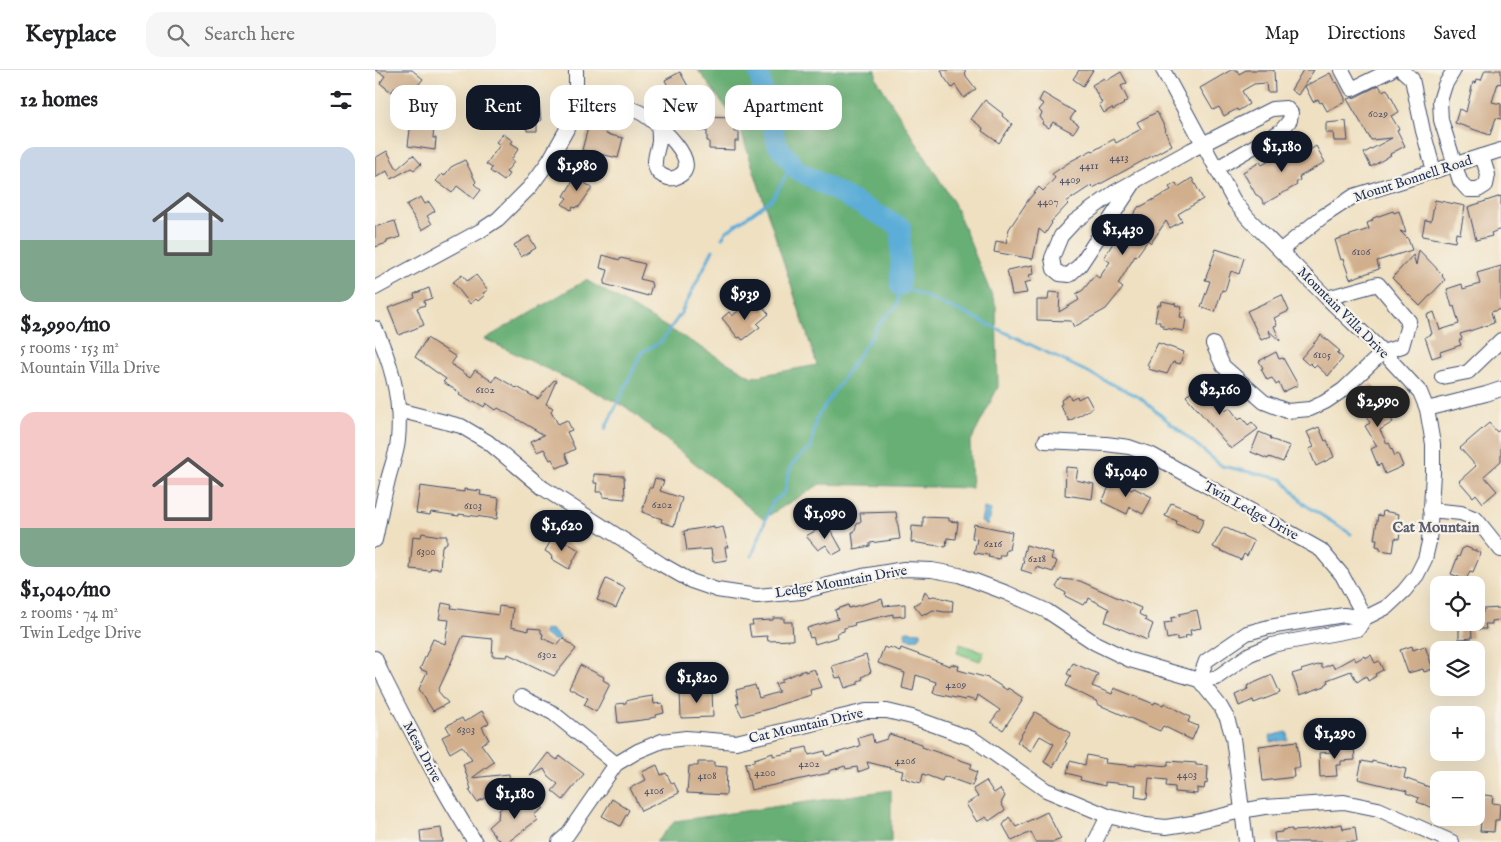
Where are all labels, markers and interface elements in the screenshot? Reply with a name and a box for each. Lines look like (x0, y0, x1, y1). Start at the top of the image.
search box (146, 12, 496, 57)
text: Keyplace (25, 19, 116, 50)
icon: search (164, 21, 192, 49)
text: Search here (204, 23, 295, 47)
text: Map (1265, 23, 1299, 46)
text: Directions (1327, 23, 1405, 46)
text: Saved (1433, 23, 1476, 46)
chip: Buy (390, 85, 456, 130)
chip: Rent (466, 85, 540, 130)
chip: Filters (550, 85, 634, 130)
chip: New (644, 85, 715, 130)
chip: Apartment (725, 85, 842, 130)
icon: filters (327, 86, 355, 114)
text: 12 homes (20, 87, 98, 114)
house number: 6029 (1368, 107, 1388, 121)
pin: $1,180 (1241, 131, 1323, 173)
text: $1,180 (1262, 137, 1302, 157)
pin: $1,980 (536, 150, 618, 192)
house number: 4413 (1110, 151, 1129, 165)
street label: Mount Bonnell Road (1351, 151, 1475, 207)
text: $1,980 (557, 156, 597, 176)
house number: 4411 (1080, 159, 1098, 173)
house number: 4409 (1060, 173, 1081, 187)
icon: home (143, 179, 233, 269)
house number: 4407 (1037, 195, 1059, 209)
pin: $1,430 (1082, 214, 1164, 256)
text: $1,430 (1102, 220, 1144, 240)
house number: 6106 (1352, 245, 1371, 259)
street label: Mountain Villa Drive (1293, 263, 1393, 363)
pin: $939 (715, 278, 775, 321)
text: $939 (731, 285, 759, 305)
text: $2,990/mo (20, 312, 110, 339)
text: 5 rooms · 153 m² (20, 339, 119, 359)
house number: 6105 (1313, 348, 1331, 362)
text: Mountain Villa Drive (20, 359, 160, 379)
pin: $2,160 (1179, 374, 1261, 416)
text: $2,160 (1199, 380, 1241, 400)
house number: 6102 (475, 383, 495, 397)
pin: $2,990 (1337, 386, 1419, 428)
text: $2,990 (1357, 392, 1399, 412)
icon: home (143, 444, 233, 534)
pin: $1,040 (1085, 456, 1167, 498)
text: $1,040 (1105, 462, 1147, 482)
street label: Twin Ledge Drive (1200, 477, 1302, 545)
house number: 6202 (652, 498, 672, 512)
pin: $1,090 (784, 498, 866, 540)
house number: 6103 (464, 499, 482, 513)
text: $1,090 (804, 504, 846, 524)
pin: $1,620 (521, 510, 603, 552)
text: $1,620 (541, 516, 583, 536)
district label: Cat Mountain (1393, 518, 1479, 537)
house number: 6216 (984, 537, 1003, 551)
house number: 6300 (416, 545, 436, 559)
house number: 6218 (1028, 552, 1046, 566)
street label: Ledge Mountain Drive (773, 561, 909, 602)
map controls (1430, 576, 1485, 826)
button: locate (1430, 576, 1485, 631)
text: $1,040/mo (20, 577, 111, 604)
text: 2 rooms · 74 m² (20, 604, 118, 624)
text: Twin Ledge Drive (20, 624, 141, 644)
button: layers (1430, 641, 1485, 696)
house number: 6302 (537, 648, 557, 662)
pin: $1,820 (656, 662, 738, 704)
text: $1,820 (677, 668, 717, 688)
house number: 4209 (946, 678, 967, 692)
street label: Cat Mountain Drive (747, 704, 865, 748)
button: + (1430, 706, 1485, 761)
pin: $1,290 (1294, 718, 1376, 760)
street label: Mesa Drive (399, 719, 446, 786)
house number: 6303 (457, 723, 475, 737)
text: $1,290 (1314, 724, 1356, 744)
house number: 4206 (895, 754, 916, 768)
house number: 4202 (798, 757, 820, 771)
house number: 4200 (754, 766, 776, 780)
house number: 4403 (1177, 768, 1197, 782)
house number: 4108 (697, 769, 717, 783)
button: − (1430, 771, 1485, 826)
pin: $1,180 (474, 778, 556, 820)
text: $1,180 (495, 784, 535, 804)
house number: 4106 (644, 784, 664, 798)

